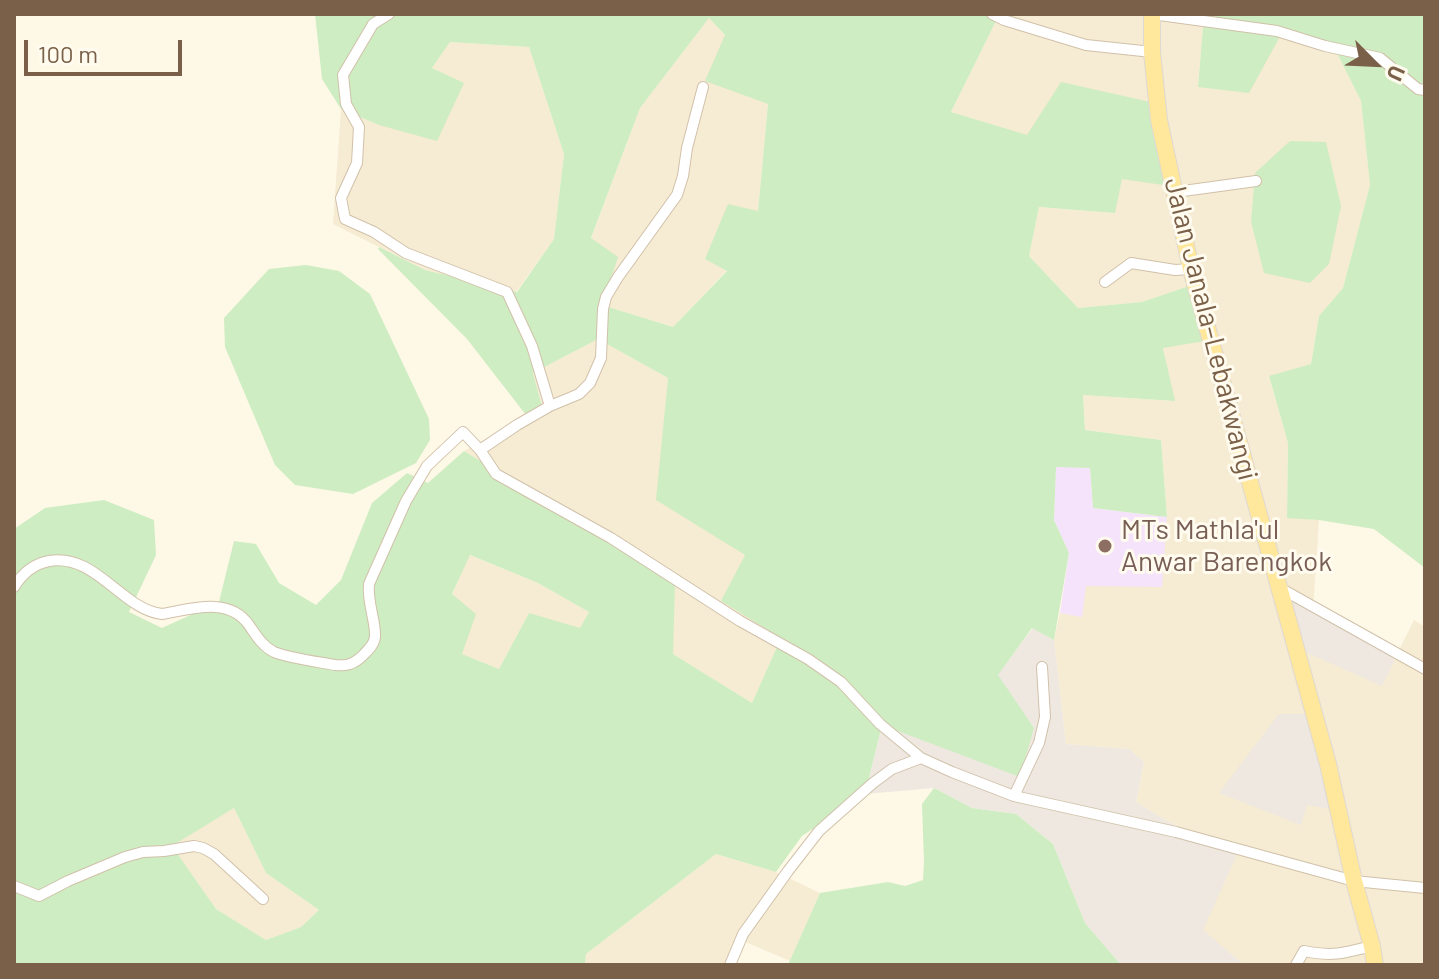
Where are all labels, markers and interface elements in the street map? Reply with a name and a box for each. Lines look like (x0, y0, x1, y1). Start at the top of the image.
scale bar (28, 24, 186, 74)
north arrow (1335, 24, 1415, 104)
text: 100 m (38, 39, 98, 68)
text: U (1382, 62, 1412, 85)
street label: Jalan Janala–Lebakwangi (1157, 174, 1265, 484)
place label: MTs Mathla'ul Anwar Barengkok (1121, 513, 1332, 579)
marker: MTs Mathla'ul Anwar Barengkok (1096, 537, 1114, 555)

